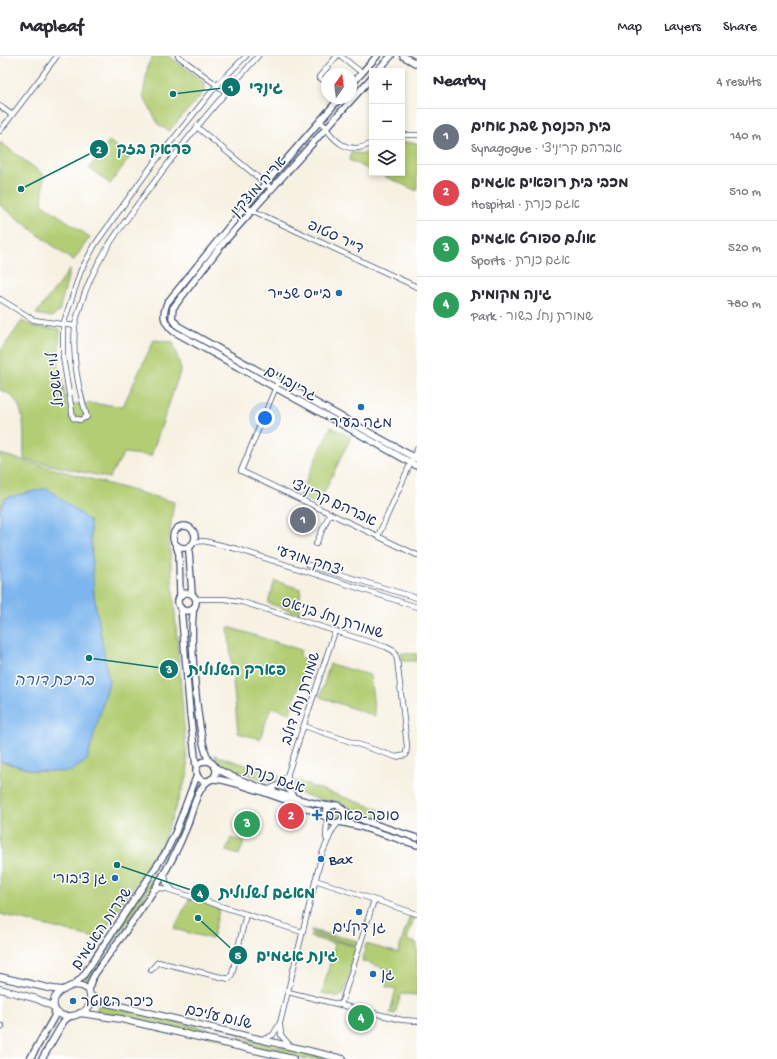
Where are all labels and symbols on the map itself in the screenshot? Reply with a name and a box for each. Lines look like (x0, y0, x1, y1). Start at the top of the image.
north arrow (321, 68, 357, 104)
callout: גינדי (221, 73, 291, 101)
text: גינדי (249, 81, 283, 100)
text: 1 (228, 82, 234, 96)
callout: פראק בזק (89, 135, 200, 163)
text: פראק בזק (117, 142, 191, 161)
text: 2 (96, 144, 102, 158)
street label: אריה מוצקין (228, 153, 291, 221)
street label: ד"ר סטופ (304, 217, 366, 259)
place label: בי"ס שז"ר (268, 286, 331, 304)
marker: בי"ס שז"ר (334, 288, 344, 298)
street label: לוי אשכול (44, 350, 69, 408)
street label: גרינבויים (261, 363, 319, 406)
marker: מגה בעיר (356, 402, 366, 412)
your location (255, 408, 275, 428)
place label: מגה בעיר (330, 415, 392, 433)
street label: אברהם קריניצי (287, 476, 379, 532)
pin: 1 (290, 505, 316, 535)
street label: יצחק מודעי (273, 542, 346, 581)
street label: שמורת נחל בניאס (279, 593, 386, 644)
street label: שמורת נחל דולב (277, 650, 325, 747)
callout: פארק השלולית (159, 655, 294, 683)
text: פארק השלולית (187, 661, 286, 682)
text: 3 (165, 664, 172, 678)
water label: בריכת דורה (14, 673, 94, 692)
street label: אגם כנרת (241, 761, 307, 799)
pin: 2 (278, 801, 304, 831)
place label: סופר-פארם (325, 808, 400, 826)
pin: 3 (234, 809, 260, 839)
marker: סופר-פארם (312, 810, 322, 820)
place label: Bax (328, 852, 353, 870)
marker: Bax (316, 854, 326, 864)
place label: גן ציבורי (52, 871, 107, 889)
marker: גן ציבורי (110, 873, 120, 883)
callout: מאגם לשלולית (190, 879, 323, 907)
street label: שדרות האגמים (68, 884, 137, 974)
text: מאגם לשלולית (218, 884, 315, 905)
text: 4 (196, 888, 203, 902)
marker: גן דקלים (354, 907, 364, 917)
place label: גן דקלים (332, 919, 386, 938)
callout: גינת אגמים (228, 941, 345, 969)
text: גינת אגמים (256, 949, 338, 968)
text: 5 (235, 950, 242, 964)
place label: גן (381, 967, 395, 985)
marker: גן (368, 969, 378, 979)
place label: כיכר השוטר (81, 994, 153, 1012)
marker: כיכר השוטר (68, 996, 78, 1006)
street label: שלום עליכם (183, 1001, 254, 1034)
pin: 4 (348, 1003, 374, 1033)

